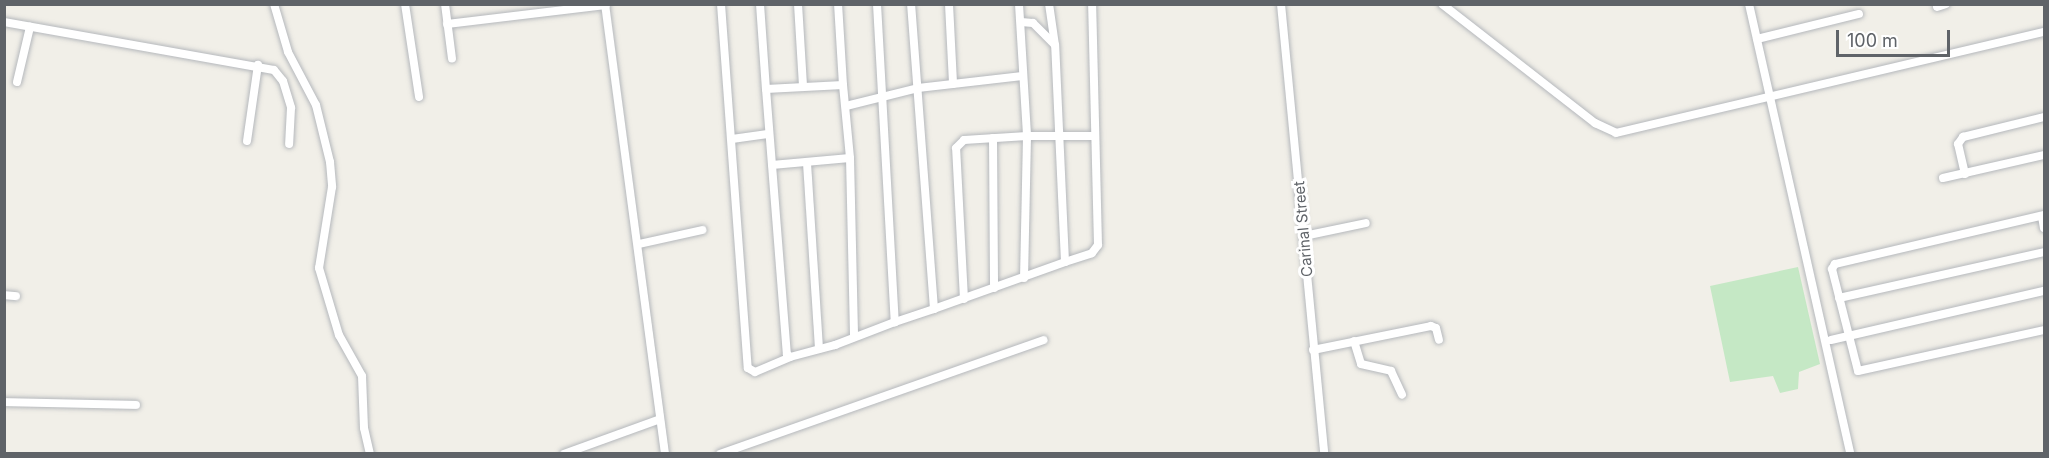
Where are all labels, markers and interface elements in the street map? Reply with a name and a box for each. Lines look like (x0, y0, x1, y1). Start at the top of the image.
scale bar (1839, 18, 1953, 56)
text: 100 m (1847, 30, 1898, 51)
street label: Carinal Street (1290, 180, 1316, 278)

